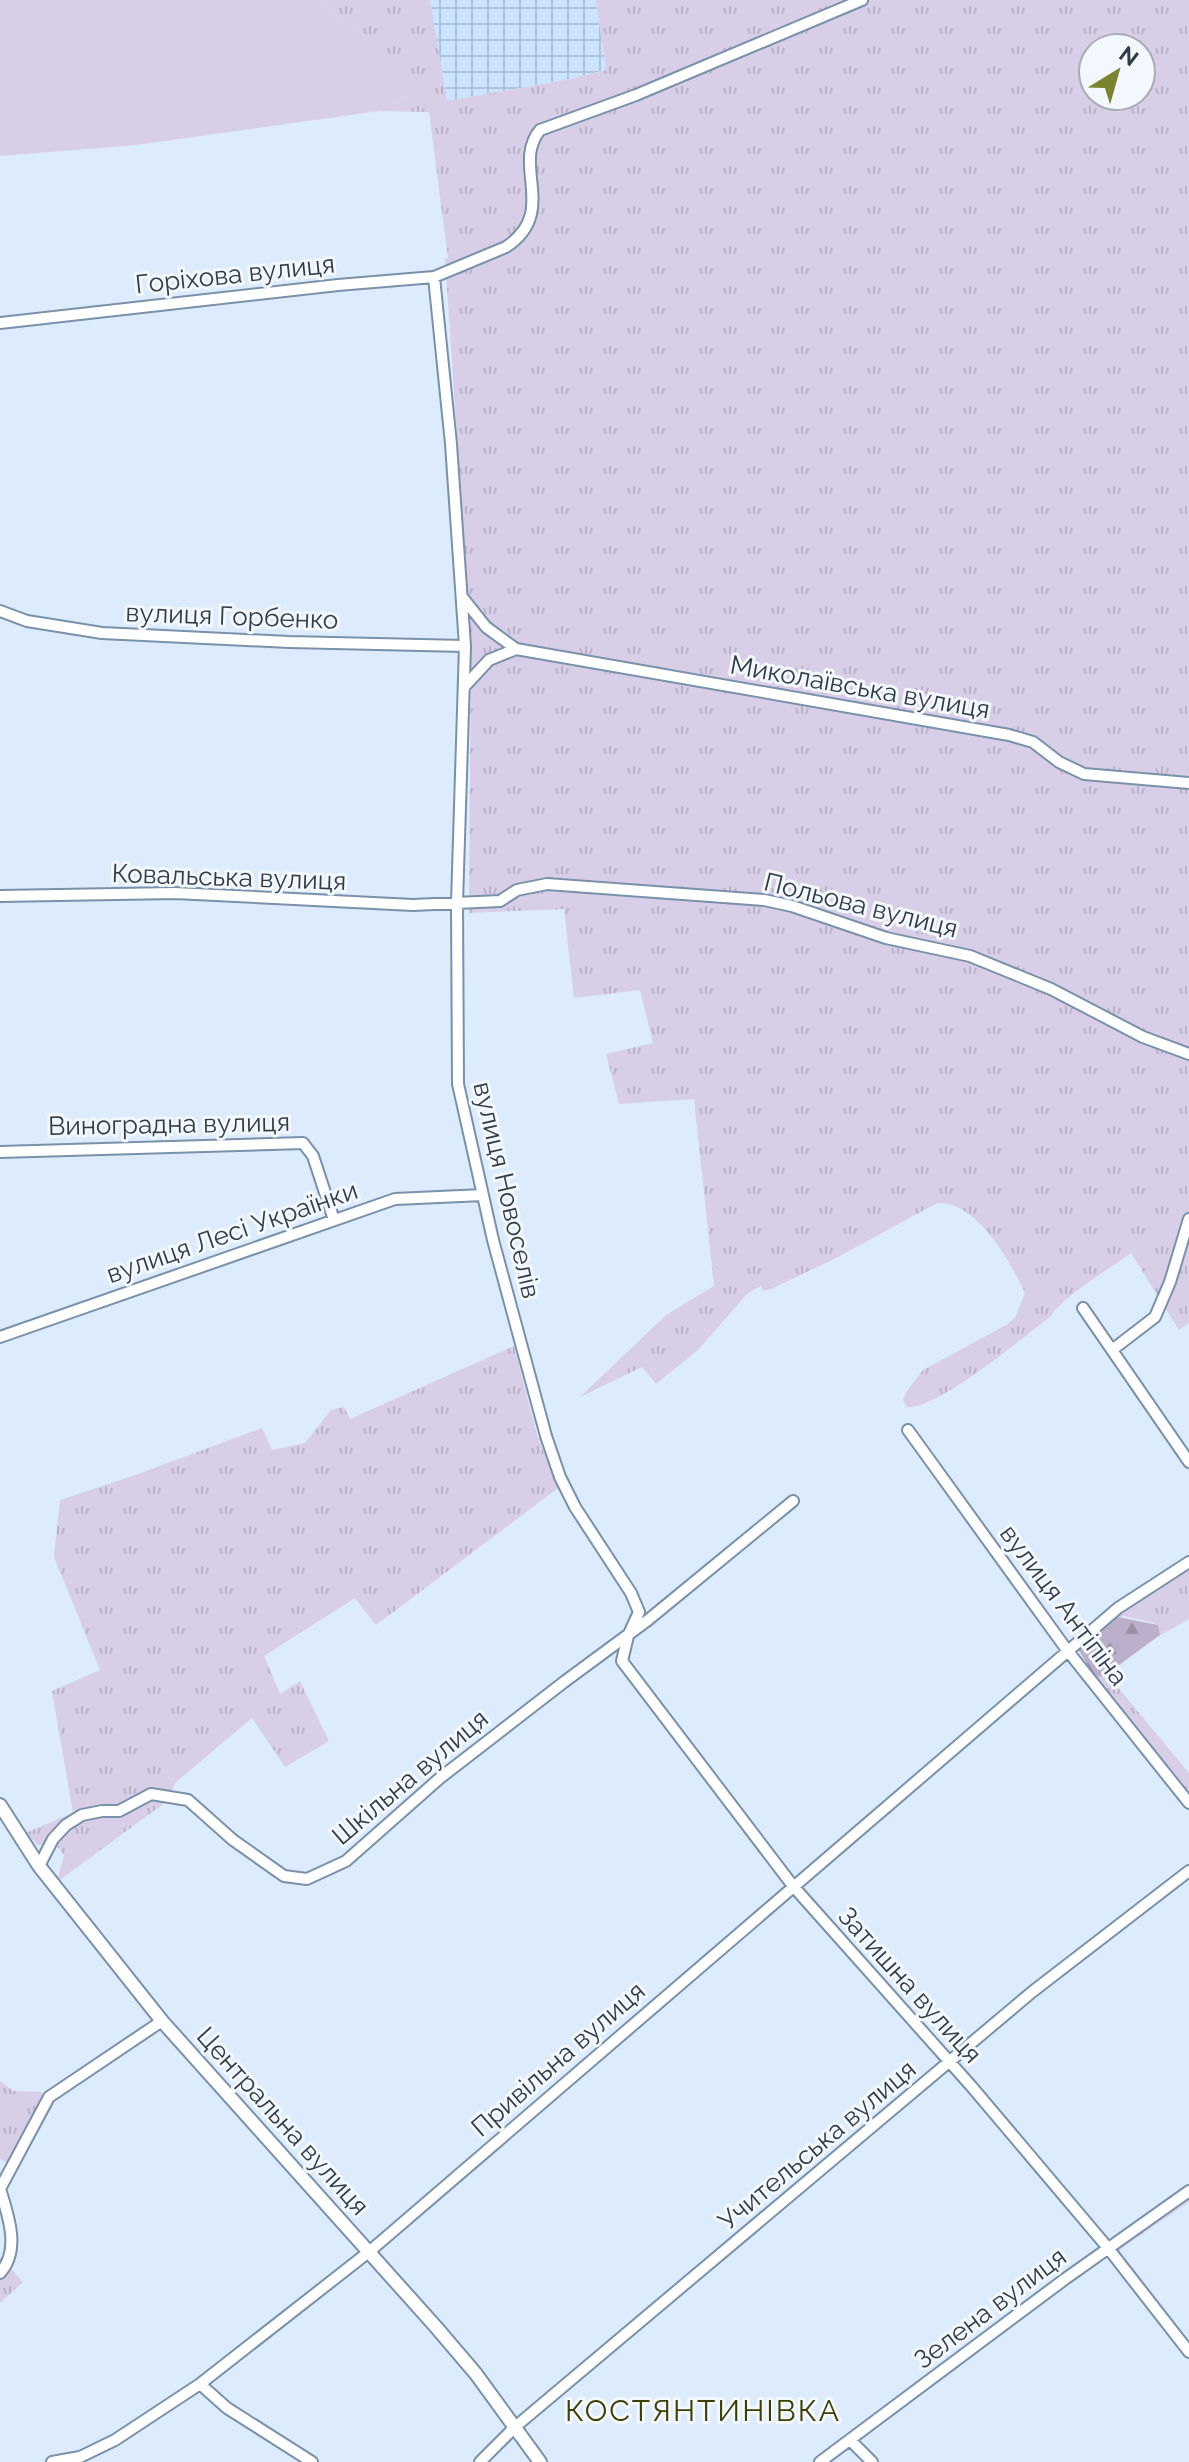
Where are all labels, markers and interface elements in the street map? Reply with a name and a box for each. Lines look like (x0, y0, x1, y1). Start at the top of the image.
north arrow (1077, 32, 1157, 112)
text: N (1115, 41, 1144, 71)
street label: Горіхова вулиця (134, 249, 336, 299)
street label: вулиця Горбенко (125, 597, 339, 635)
street label: Миколаївська вулиця (728, 649, 992, 725)
street label: Ковальська вулиця (111, 858, 347, 896)
street label: Польова вулиця (761, 866, 961, 944)
street label: вулиця Новоселів (468, 1079, 546, 1301)
street label: Виноградна вулиця (48, 1107, 290, 1141)
street label: вулиця Лесі Українки (102, 1175, 362, 1289)
street label: вулиця Антіпіна (994, 1519, 1134, 1691)
street label: Шкільна вулиця (326, 1703, 494, 1851)
street label: Затишна вулиця (832, 1901, 988, 2069)
street label: Привільна вулиця (465, 1976, 651, 2142)
street label: Центральна вулиця (191, 2021, 375, 2221)
street label: Учительська вулиця (712, 2054, 922, 2236)
street label: Зелена вулиця (908, 2241, 1072, 2375)
district label: КОСТЯНТИНІВКА (565, 2393, 841, 2428)

